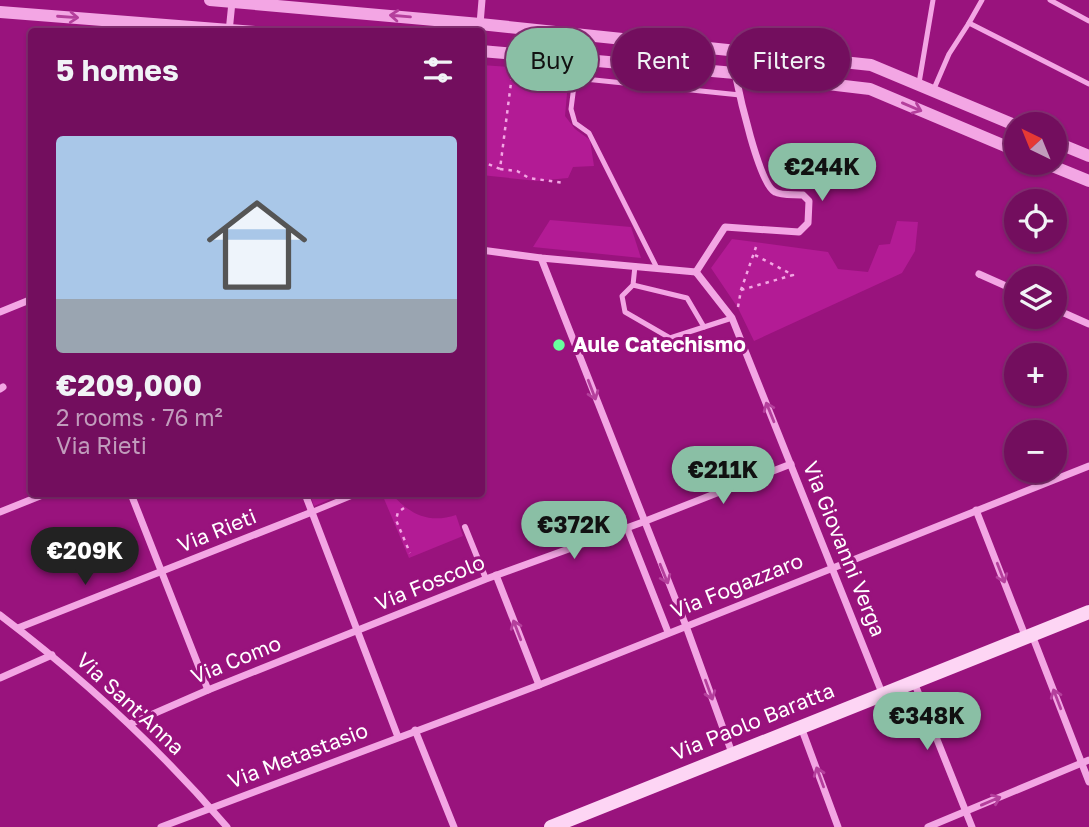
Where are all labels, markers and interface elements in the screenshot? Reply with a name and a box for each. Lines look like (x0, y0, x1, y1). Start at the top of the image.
one-way arrow (389, 9, 412, 22)
one-way arrow (56, 11, 79, 24)
chip: Buy (506, 28, 598, 91)
chip: Rent (612, 28, 714, 91)
chip: Filters (728, 28, 850, 91)
icon: filters (419, 51, 457, 89)
text: 5 homes (56, 52, 179, 88)
one-way arrow (900, 101, 922, 114)
north arrow (1004, 112, 1068, 175)
map controls (1004, 112, 1067, 483)
pin: €244K (773, 144, 871, 203)
text: €244K (784, 152, 860, 180)
icon: home (194, 182, 320, 308)
button: locate (1004, 189, 1067, 252)
button: layers (1004, 266, 1067, 329)
place label: Aule Catechismo (573, 331, 746, 357)
marker: Aule Catechismo (551, 337, 567, 353)
button: + (1004, 343, 1067, 406)
text: €209,000 (56, 367, 202, 403)
one-way arrow (587, 379, 600, 401)
one-way arrow (763, 402, 776, 423)
text: 2 rooms · 76 m² (56, 403, 223, 431)
button: − (1004, 420, 1067, 483)
text: Via Rieti (56, 431, 147, 459)
pin: €211K (674, 447, 772, 506)
text: €211K (688, 455, 758, 483)
street label: Via Giovanni Verga (798, 457, 892, 640)
street label: Via Rieti (173, 502, 260, 558)
pin: €372K (525, 502, 623, 561)
text: €372K (537, 510, 611, 538)
pin: €209K (36, 528, 134, 587)
text: €209K (47, 536, 123, 564)
street label: Via Fogazzaro (667, 547, 807, 623)
street label: Via Foscolo (371, 548, 488, 616)
one-way arrow (996, 562, 1009, 584)
one-way arrow (659, 563, 672, 585)
one-way arrow (510, 619, 523, 641)
street label: Via Como (187, 629, 284, 689)
street label: Via Sant'Anna (71, 647, 190, 760)
street label: Via Paolo Baratta (667, 677, 838, 766)
one-way arrow (704, 678, 716, 700)
one-way arrow (1049, 689, 1062, 710)
pin: €348K (878, 692, 976, 752)
text: €348K (889, 701, 965, 729)
street label: Via Metastasio (224, 716, 371, 794)
one-way arrow (812, 766, 825, 788)
one-way arrow (979, 794, 1001, 807)

